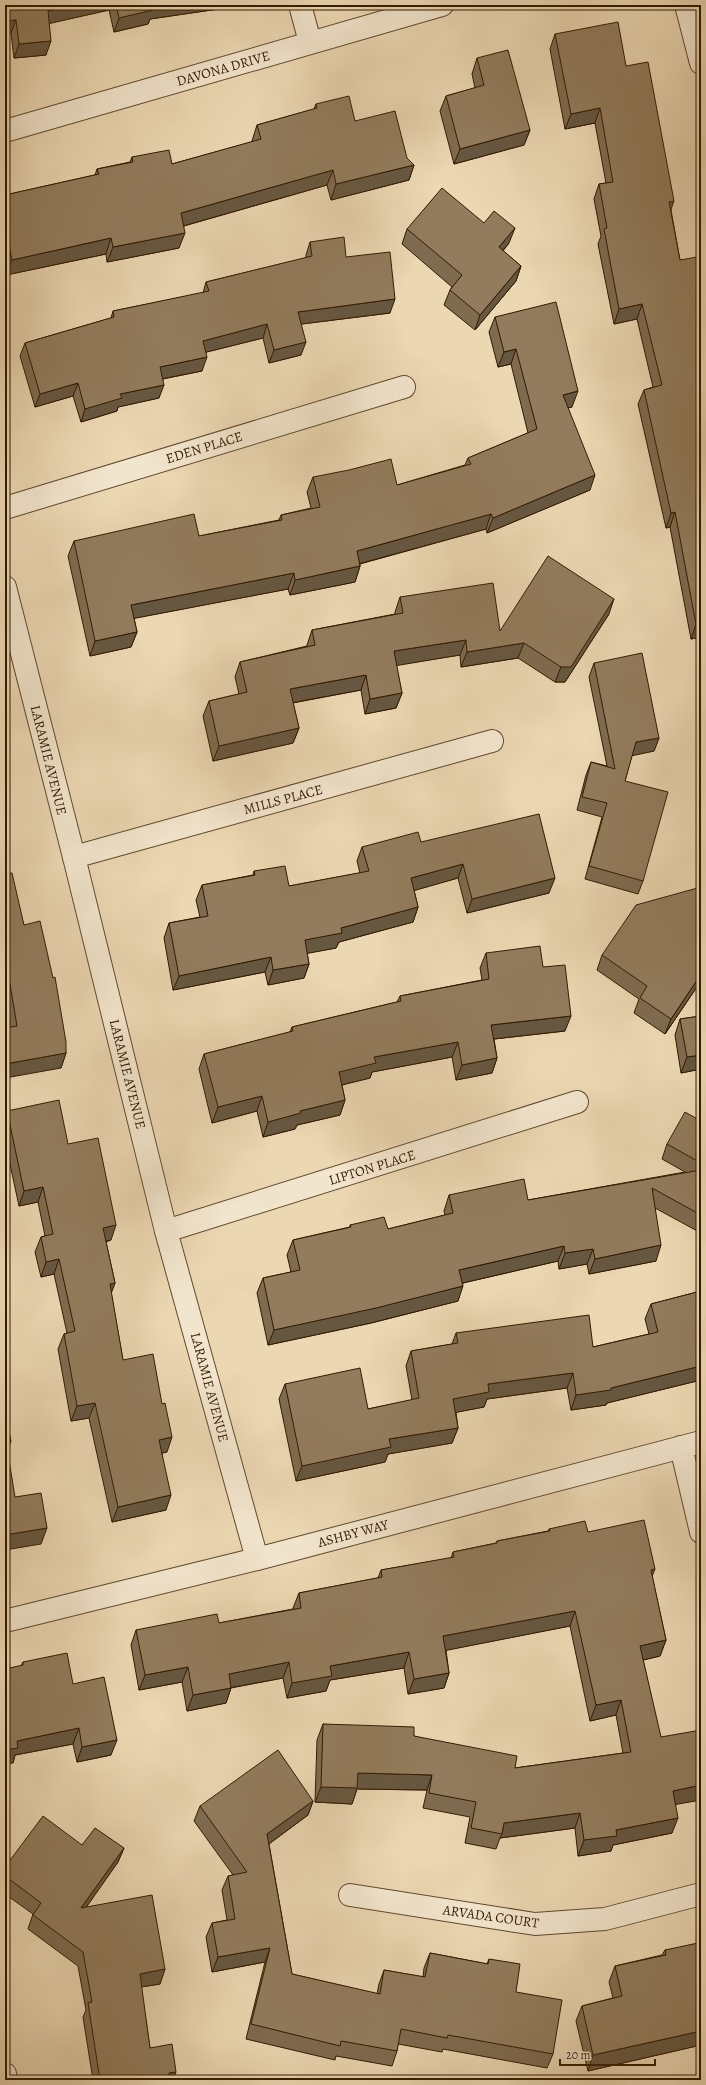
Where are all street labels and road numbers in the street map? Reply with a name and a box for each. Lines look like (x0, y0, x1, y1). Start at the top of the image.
street label: DAVONA DRIVE (174, 46, 272, 91)
street label: EDEN PLACE (163, 427, 245, 468)
street label: LARAMIE AVENUE (26, 703, 71, 817)
street label: MILLS PLACE (241, 780, 325, 819)
street label: LARAMIE AVENUE (105, 1017, 150, 1131)
street label: LIPTON PLACE (326, 1145, 418, 1190)
street label: LARAMIE AVENUE (186, 1330, 233, 1444)
street label: ASHBY WAY (315, 1515, 391, 1552)
street label: ARVADA COURT (441, 1900, 541, 1933)

